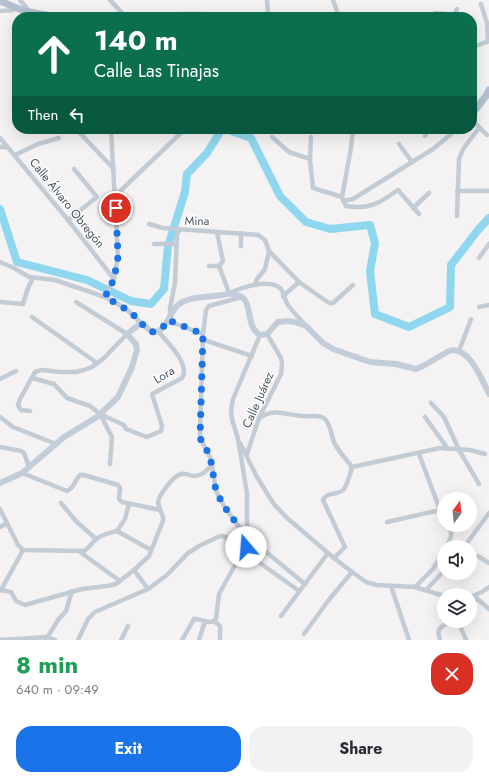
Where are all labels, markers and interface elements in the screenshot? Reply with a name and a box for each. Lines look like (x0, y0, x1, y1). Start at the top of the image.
text: 140 m (94, 20, 178, 61)
icon: ahead (28, 28, 80, 80)
text: Calle Las Tinajas (94, 58, 219, 84)
text: Then (28, 104, 58, 126)
icon: left (66, 104, 88, 126)
street label: Calle Álvaro Obregón (25, 154, 109, 252)
pin (99, 191, 133, 225)
icon: arrive (105, 197, 127, 219)
street label: Mina (184, 212, 210, 230)
street label: Lora (150, 362, 178, 388)
street label: Calle Juárez (238, 369, 279, 431)
north arrow (437, 492, 477, 532)
map controls (437, 492, 477, 628)
position arrow (225, 526, 267, 568)
button: sound (437, 540, 477, 580)
button: layers (437, 588, 477, 628)
text: 8 min (16, 647, 78, 682)
button: close (431, 653, 473, 695)
text: 640 m · 09:49 (16, 680, 99, 699)
button: Exit (16, 726, 241, 772)
button: Share (249, 726, 473, 772)

